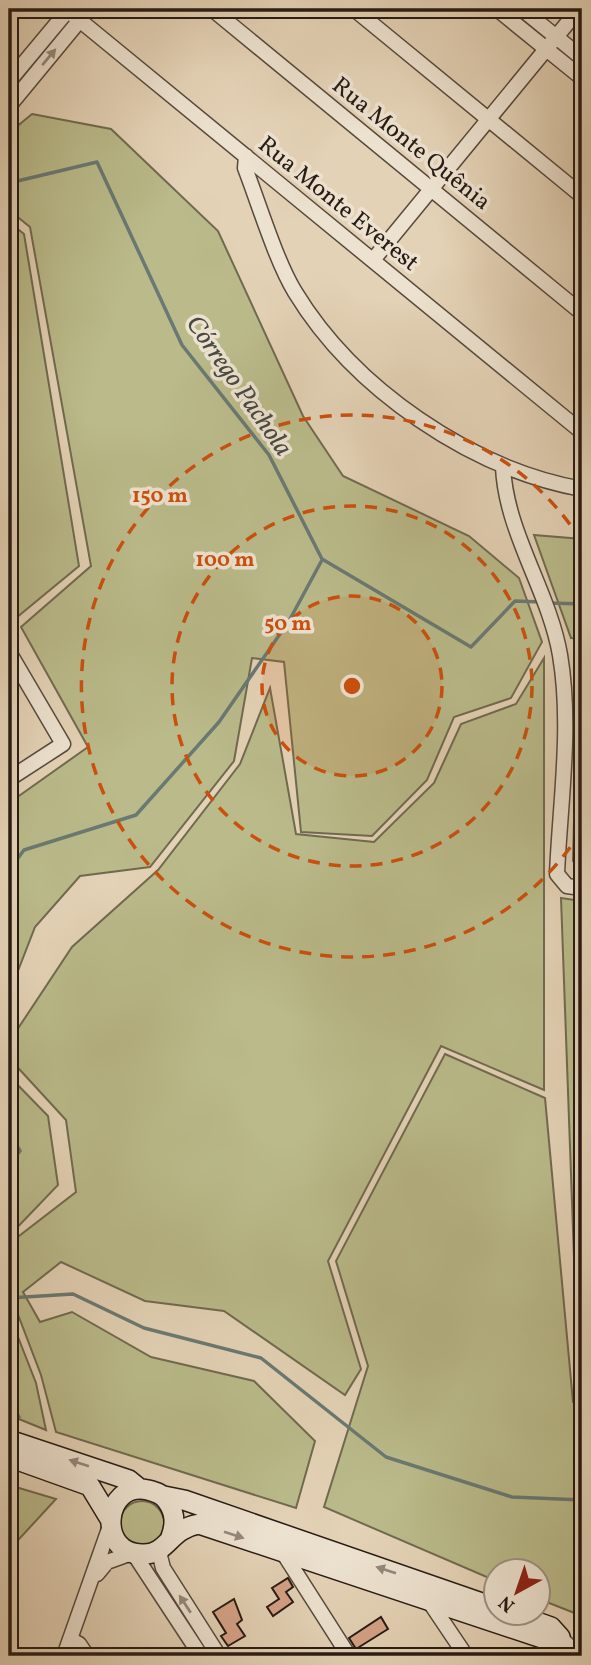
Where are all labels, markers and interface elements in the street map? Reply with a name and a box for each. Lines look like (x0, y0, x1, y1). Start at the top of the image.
one-way arrow (41, 49, 56, 66)
street label: Rua Monte Quênia (324, 70, 498, 219)
street label: Rua Monte Everest (250, 129, 426, 280)
water label: Córrego Pachola (176, 308, 300, 464)
text: 150 m (132, 482, 188, 511)
text: 100 m (195, 546, 255, 575)
text: 50 m (264, 610, 312, 639)
centre of rings (340, 674, 364, 698)
one-way arrow (68, 1457, 89, 1468)
one-way arrow (223, 1530, 244, 1541)
north arrow (482, 1556, 552, 1626)
one-way arrow (375, 1564, 396, 1575)
text: N (494, 1589, 521, 1618)
one-way arrow (179, 1594, 192, 1613)

